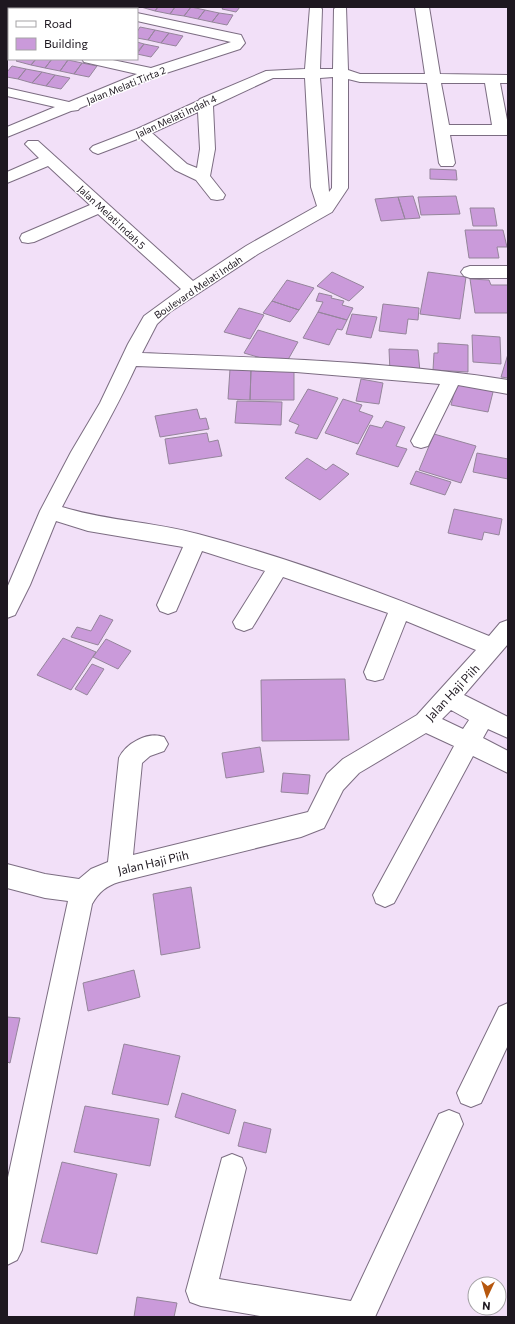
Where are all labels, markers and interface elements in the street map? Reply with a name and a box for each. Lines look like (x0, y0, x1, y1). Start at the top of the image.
legend (8, 8, 138, 60)
text: Road (44, 16, 72, 30)
text: Building (44, 36, 88, 50)
street label: Jalan Melati Tirta 2 (85, 63, 168, 106)
street label: Jalan Melati Indah 4 (134, 92, 218, 140)
street label: Jalan Melati Indah 5 (76, 183, 148, 251)
street label: Boulevard Melati Indah (152, 253, 244, 321)
street label: Jalan Haji Piih (422, 661, 483, 724)
street label: Jalan Haji Piih (116, 847, 190, 878)
north arrow (467, 1276, 507, 1316)
text: N (482, 1300, 491, 1313)

